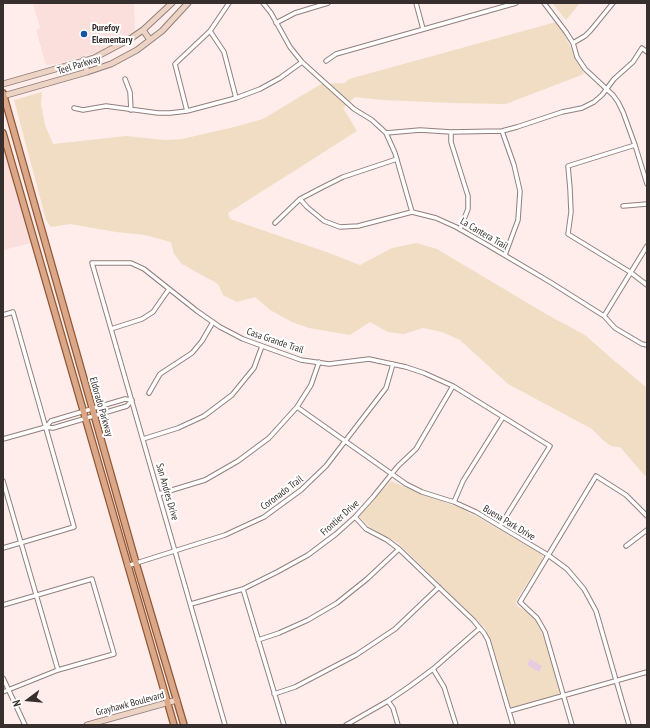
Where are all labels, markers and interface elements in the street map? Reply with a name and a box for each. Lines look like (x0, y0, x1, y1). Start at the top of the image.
place label: Purefoy Elementary (92, 22, 132, 46)
marker: Purefoy Elementary (79, 29, 89, 39)
street label: Teel Parkway (56, 53, 102, 77)
street label: La Cantera Trail (458, 215, 510, 253)
street label: Casa Grande Trail (245, 326, 305, 356)
street label: Eldorado Parkway (87, 376, 115, 438)
street label: San Andres Drive (153, 462, 181, 522)
street label: Coronado Trail (259, 473, 305, 513)
street label: Frontier Drive (318, 498, 362, 538)
street label: Buena Park Drive (481, 503, 537, 543)
north arrow (8, 680, 48, 720)
street label: Grayhawk Boulevard (94, 689, 166, 719)
text: N (9, 699, 24, 708)

